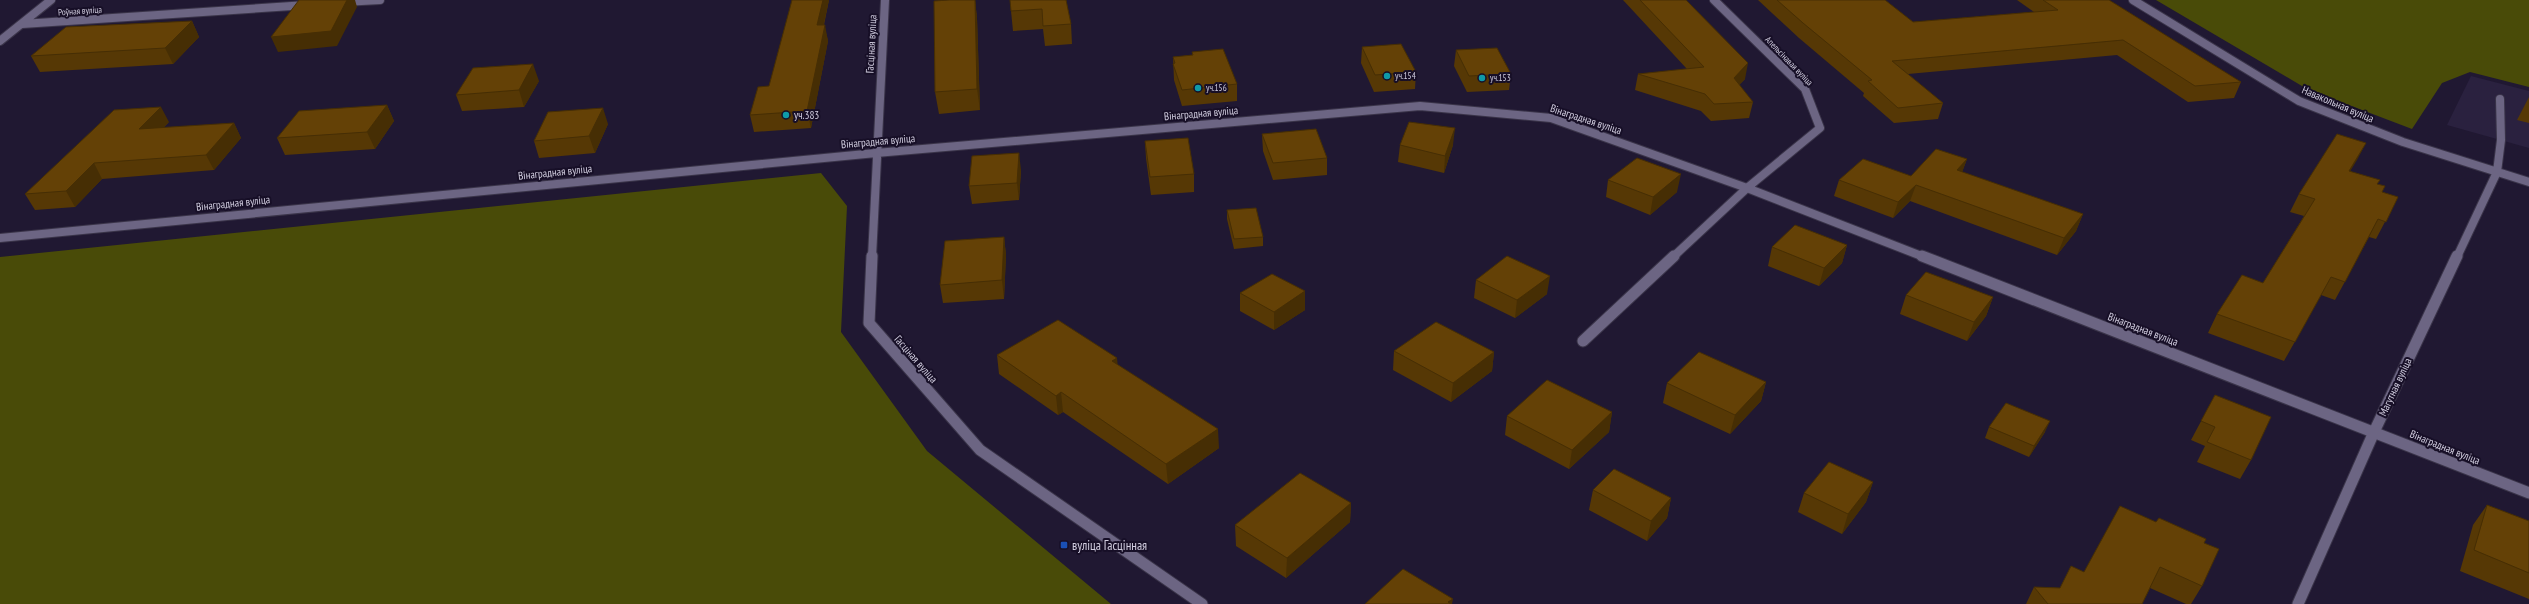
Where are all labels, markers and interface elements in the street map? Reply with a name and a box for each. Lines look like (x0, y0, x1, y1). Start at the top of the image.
street label: Роўная вуліца (58, 3, 103, 18)
street label: Гасціная вуліца (862, 14, 880, 74)
street label: Апельсінавая вуліца (1763, 34, 1816, 88)
place label: уч.154 (1395, 70, 1416, 81)
marker: уч.154 (1382, 71, 1392, 81)
place label: уч.153 (1490, 72, 1511, 83)
marker: уч.153 (1477, 73, 1487, 83)
place label: уч.156 (1206, 82, 1227, 93)
marker: уч.156 (1193, 83, 1203, 93)
street label: Навакольная вуліца (2300, 83, 2376, 125)
street label: Вінаградная вуліца (1548, 101, 1624, 137)
street label: Вінаградная вуліца (1163, 103, 1239, 123)
place label: уч.383 (794, 108, 819, 122)
marker: уч.383 (781, 110, 791, 120)
street label: Вінаградная вуліца (840, 131, 916, 151)
street label: Вінаградная вуліца (517, 161, 593, 183)
street label: Вінаградная вуліца (195, 192, 271, 214)
street label: Вінаградная вуліца (2106, 309, 2180, 349)
street label: Гасціная вуліца (891, 332, 941, 386)
street label: Магутная вуліца (2375, 356, 2415, 418)
street label: Вінаградная вуліца (2408, 427, 2482, 467)
place label: вуліца Гасцінная (1072, 537, 1147, 554)
marker: вуліца Гасцінная (1059, 540, 1069, 550)

